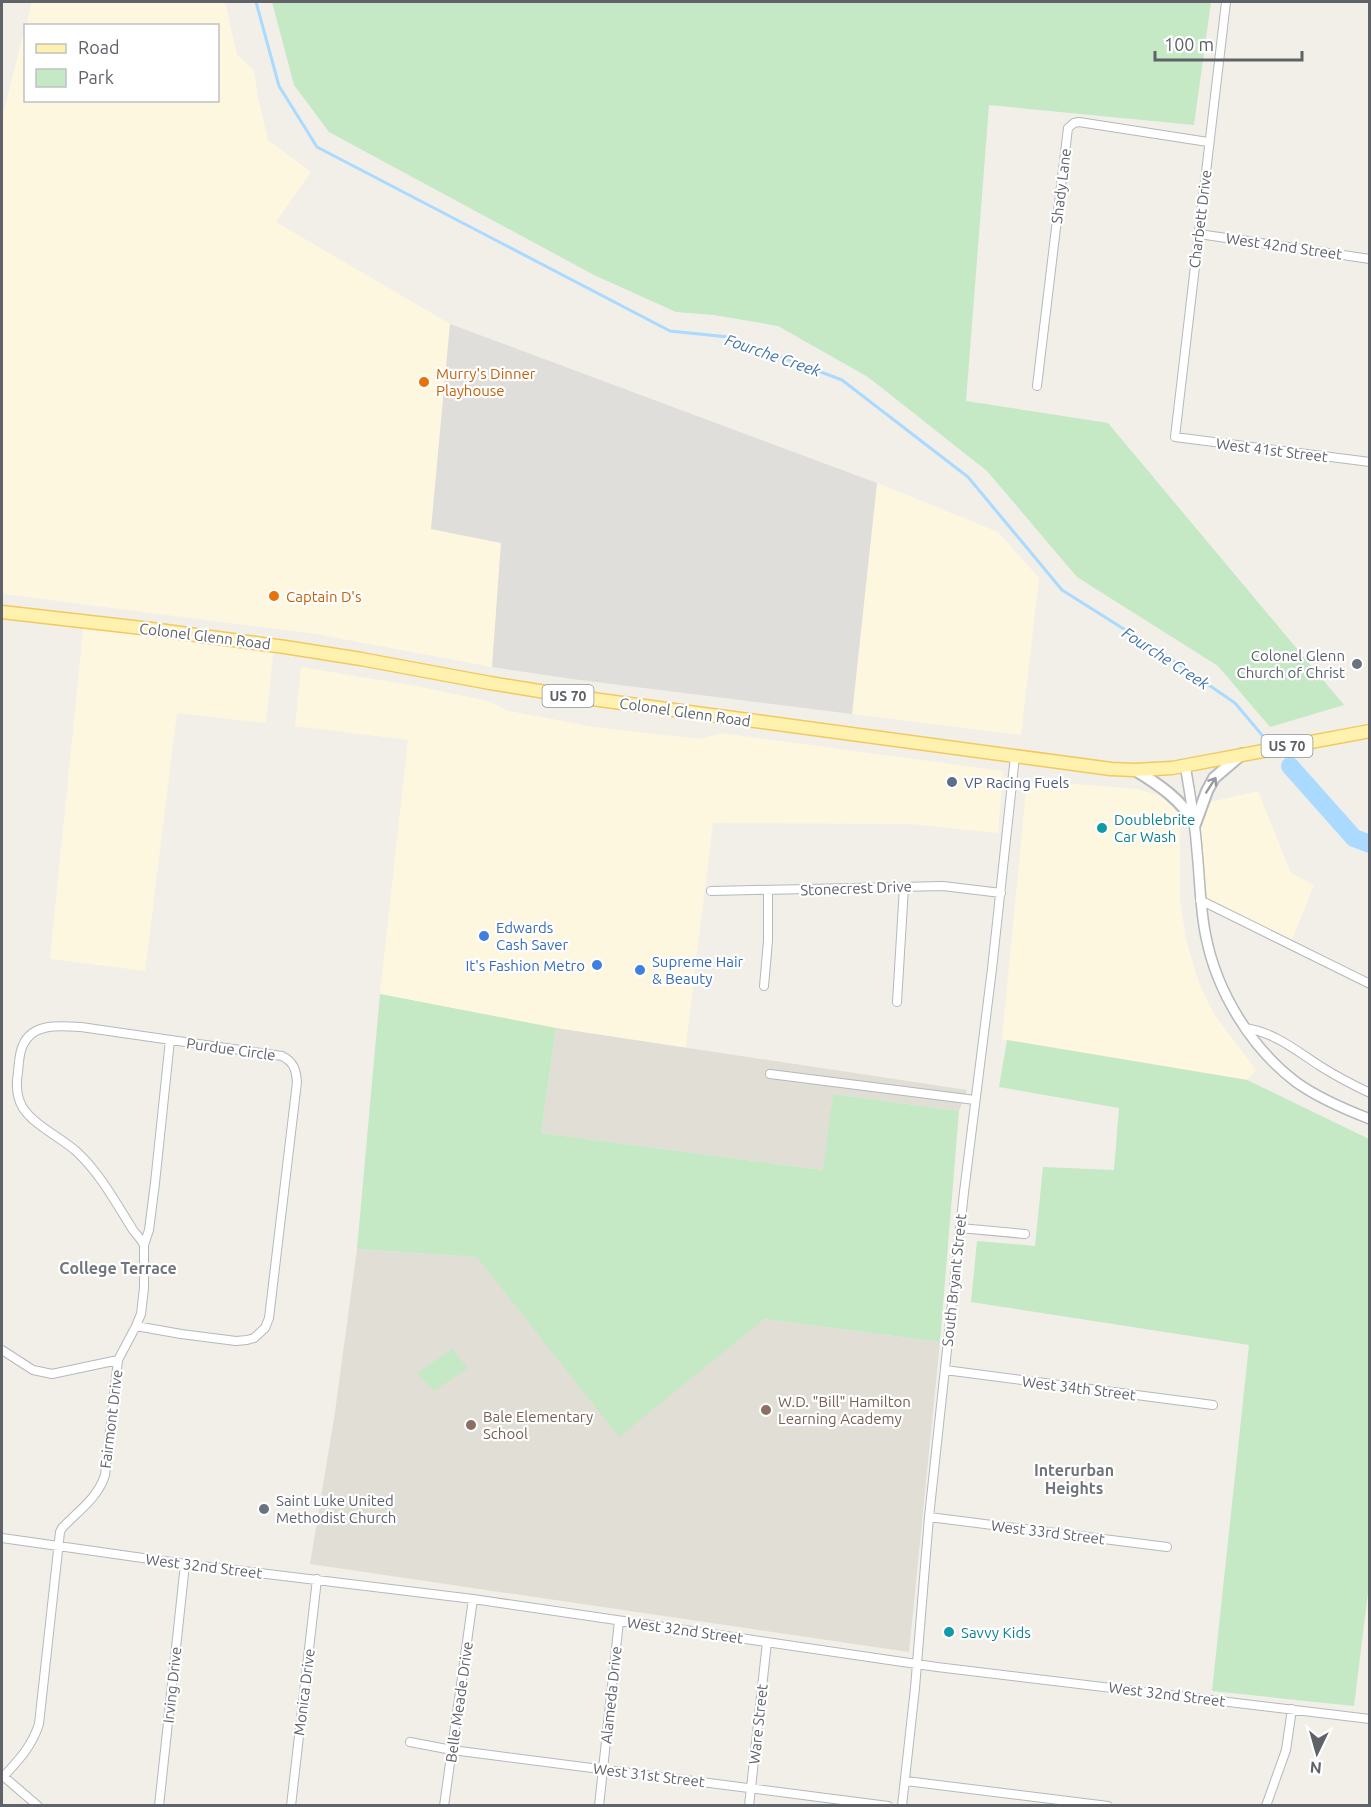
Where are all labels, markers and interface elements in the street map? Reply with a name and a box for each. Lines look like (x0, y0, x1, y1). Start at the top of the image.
legend (24, 24, 219, 102)
scale bar (1155, 24, 1302, 62)
text: 100 m (1164, 34, 1214, 54)
text: Road (78, 37, 120, 57)
text: Park (78, 67, 114, 87)
street label: Shady Lane (1048, 147, 1074, 225)
street label: Charbett Drive (1186, 169, 1214, 269)
street label: West 42nd Street (1225, 229, 1343, 263)
water label: Fourche Creek (723, 330, 824, 380)
place label: Murry's Dinner Playhouse (436, 365, 536, 399)
marker: Murry's Dinner Playhouse (417, 375, 431, 389)
street label: West 41st Street (1215, 435, 1329, 465)
place label: Captain D's (286, 588, 361, 605)
marker: Captain D's (267, 589, 281, 603)
street label: Colonel Glenn Road (138, 620, 272, 652)
water label: Fourche Creek (1119, 623, 1213, 693)
place label: Colonel Glenn Church of Christ (1237, 647, 1345, 681)
marker: Colonel Glenn Church of Christ (1350, 657, 1364, 671)
road number: US 70 (542, 685, 594, 707)
street label: Colonel Glenn Road (618, 694, 752, 730)
road number: US 70 (1262, 735, 1312, 757)
place label: VP Racing Fuels (964, 774, 1069, 791)
marker: VP Racing Fuels (945, 775, 959, 789)
one-way arrow (1206, 777, 1218, 794)
place label: Doublebrite Car Wash (1114, 811, 1195, 845)
marker: Doublebrite Car Wash (1095, 821, 1109, 835)
street label: Stonecrest Drive (800, 878, 912, 898)
place label: Edwards Cash Saver (496, 919, 569, 953)
marker: Edwards Cash Saver (477, 929, 491, 943)
place label: Supreme Hair & Beauty (652, 953, 744, 987)
place label: It's Fashion Metro (466, 957, 585, 974)
marker: It's Fashion Metro (590, 958, 604, 972)
marker: Supreme Hair & Beauty (633, 963, 647, 977)
street label: Purdue Circle (185, 1034, 277, 1064)
street label: South Bryant Street (939, 1213, 969, 1347)
district label: College Terrace (59, 1259, 177, 1277)
street label: Fairmont Drive (97, 1369, 125, 1469)
street label: West 34th Street (1021, 1373, 1137, 1403)
place label: W.D. "Bill" Hamilton Learning Academy (778, 1393, 911, 1427)
marker: W.D. "Bill" Hamilton Learning Academy (759, 1403, 773, 1417)
place label: Bale Elementary School (483, 1408, 593, 1442)
marker: Bale Elementary School (464, 1418, 478, 1432)
district label: Interurban Heights (1034, 1461, 1114, 1497)
place label: Saint Luke United Methodist Church (276, 1492, 396, 1526)
marker: Saint Luke United Methodist Church (257, 1502, 271, 1516)
street label: West 33rd Street (990, 1517, 1106, 1547)
street label: West 32nd Street (145, 1550, 263, 1582)
street label: West 32nd Street (626, 1613, 744, 1647)
place label: Savvy Kids (961, 1624, 1031, 1641)
marker: Savvy Kids (942, 1625, 956, 1639)
street label: Belle Meade Drive (442, 1640, 476, 1764)
street label: Alameda Drive (597, 1645, 625, 1745)
street label: Irving Drive (160, 1646, 184, 1724)
street label: Monica Drive (290, 1648, 318, 1736)
street label: West 32nd Street (1108, 1678, 1226, 1710)
street label: Ware Street (745, 1683, 771, 1765)
north arrow (1287, 1723, 1347, 1783)
text: N (1309, 1758, 1322, 1777)
street label: West 31st Street (592, 1760, 706, 1790)

